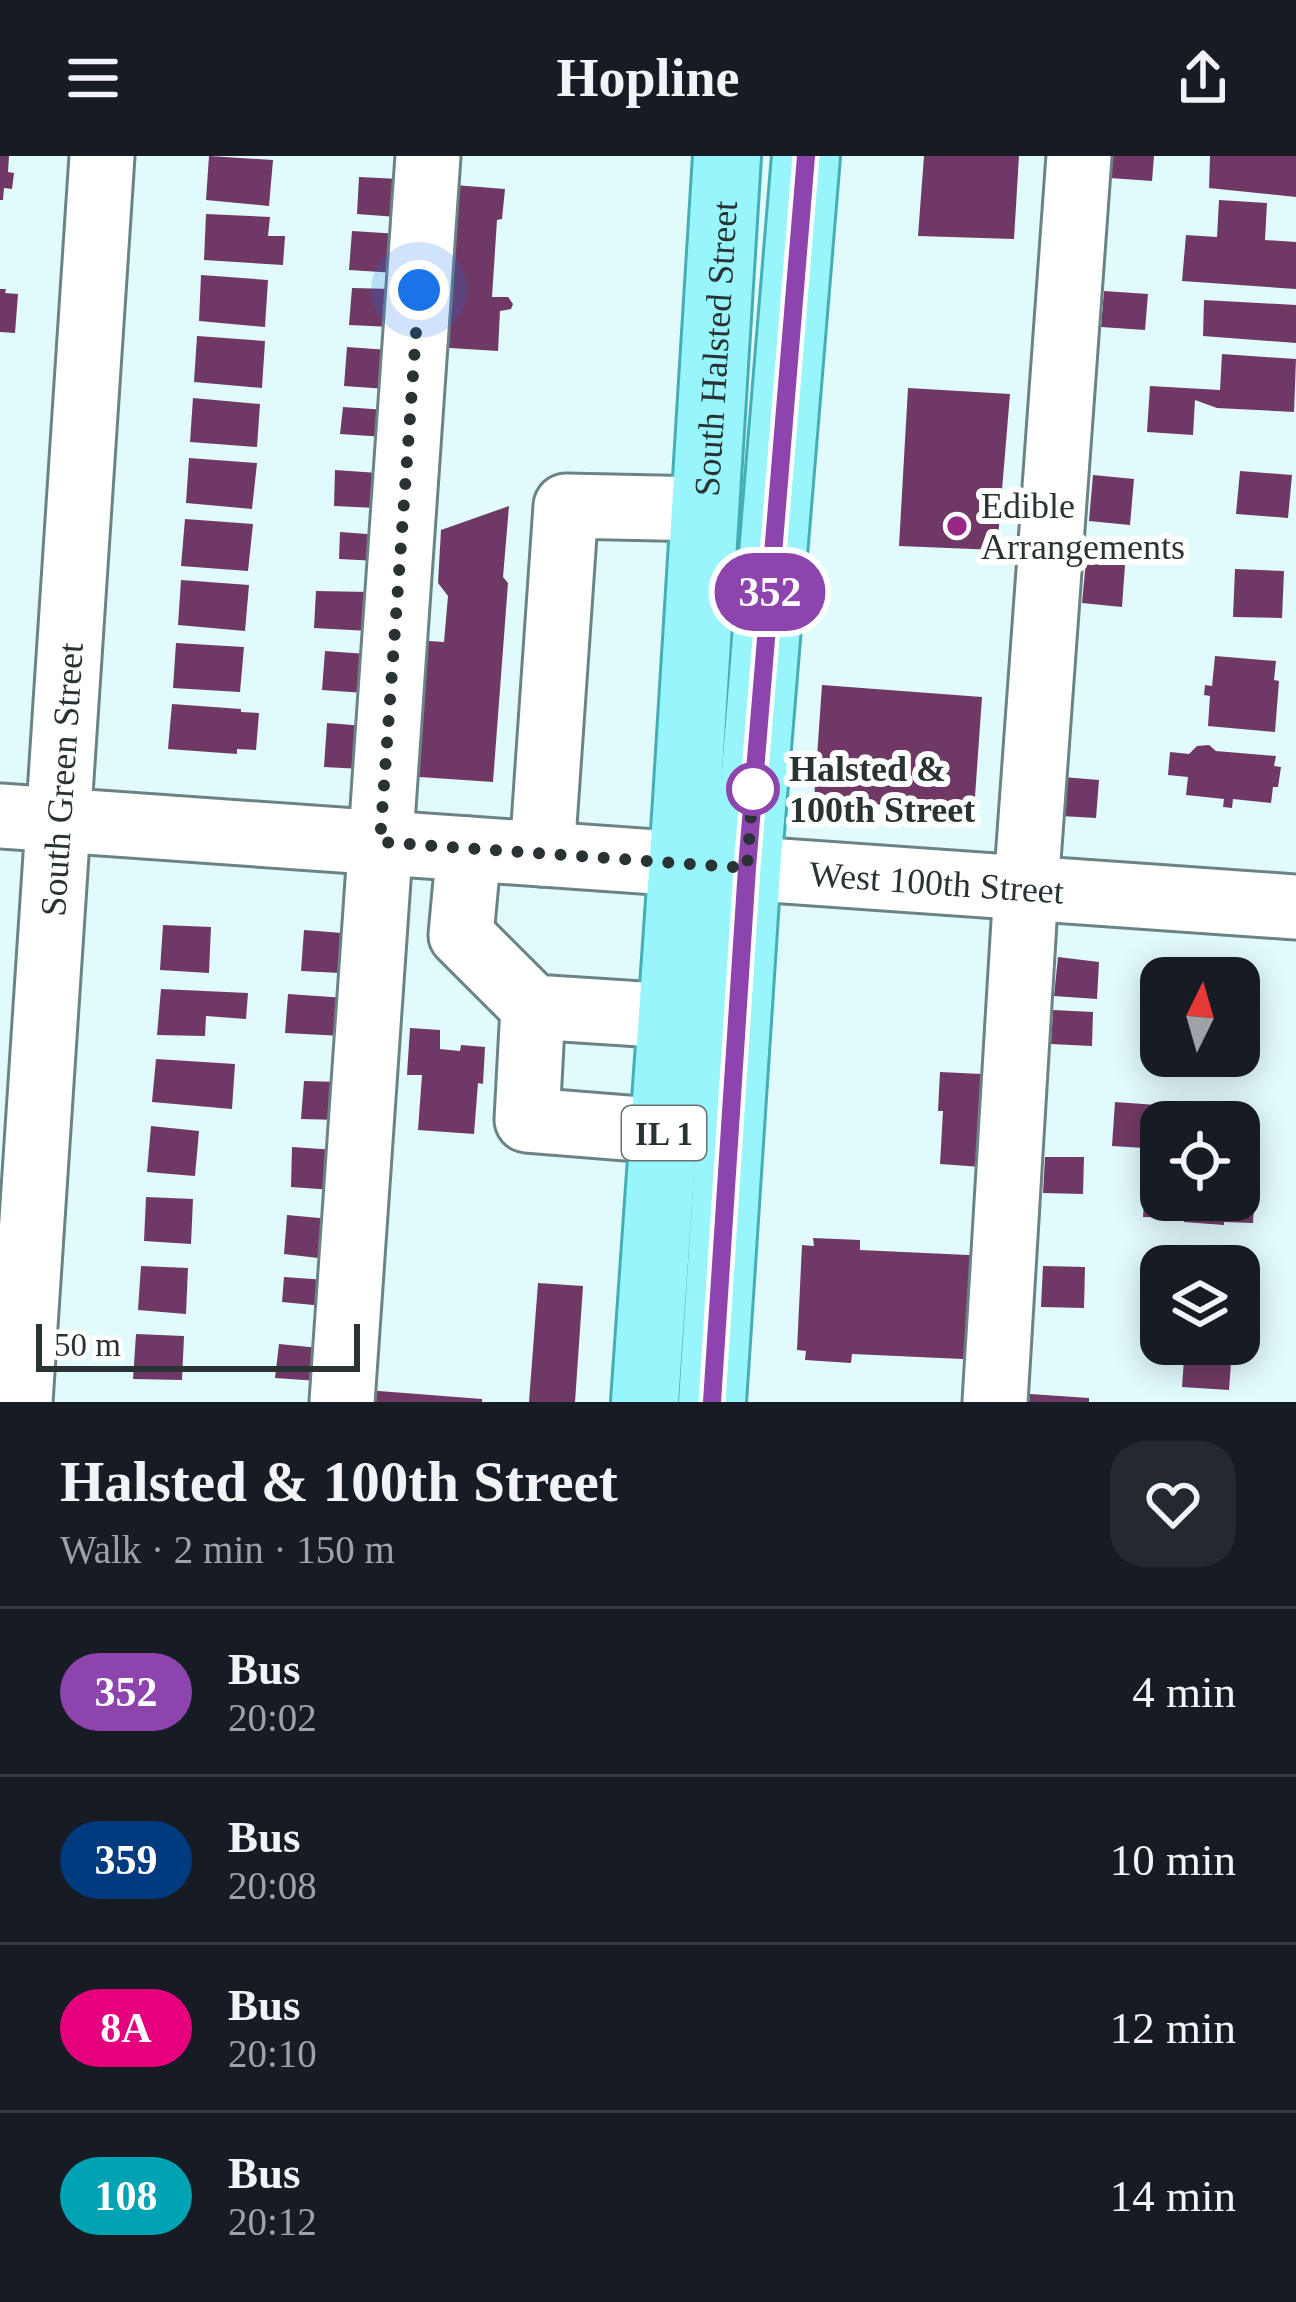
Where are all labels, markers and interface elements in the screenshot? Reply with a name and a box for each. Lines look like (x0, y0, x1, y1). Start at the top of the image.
icon: menu (60, 45, 126, 111)
icon: share (1170, 45, 1236, 111)
text: Hopline (556, 48, 740, 108)
street label: South Halsted Street (687, 199, 745, 497)
your location (389, 260, 449, 320)
place label: Edible Arrangements (981, 486, 1185, 567)
marker: Edible Arrangements (944, 513, 970, 539)
line badge: 352 (701, 553, 839, 631)
text: 352 (739, 569, 802, 615)
street label: South Green Street (33, 641, 91, 917)
place label: Halsted & 100th Street (789, 749, 975, 830)
marker: Halsted & 100th Street (728, 764, 778, 814)
street label: West 100th Street (808, 854, 1065, 912)
north arrow (1140, 957, 1260, 1077)
map controls (1140, 957, 1260, 1365)
button: locate (1140, 1101, 1260, 1221)
road number: IL 1 (622, 1106, 706, 1160)
button: layers (1140, 1245, 1260, 1365)
scale bar (36, 1318, 360, 1371)
text: 50 m (54, 1327, 121, 1363)
button: heart (1110, 1441, 1236, 1567)
text: Halsted & 100th Street (60, 1450, 618, 1513)
text: Walk · 2 min · 150 m (60, 1528, 395, 1571)
text: Bus (228, 1644, 301, 1694)
text: 4 min (1132, 1667, 1236, 1717)
text: 352 (95, 1669, 158, 1715)
text: 20:02 (228, 1696, 317, 1739)
text: Bus (228, 1812, 301, 1862)
text: 10 min (1110, 1835, 1236, 1885)
text: 359 (95, 1837, 158, 1883)
text: 20:08 (228, 1864, 317, 1907)
text: Bus (228, 1980, 301, 2030)
text: 12 min (1110, 2003, 1236, 2053)
text: 8A (100, 2005, 152, 2051)
text: 20:10 (228, 2032, 317, 2075)
text: Bus (228, 2148, 301, 2198)
text: 14 min (1110, 2171, 1236, 2221)
text: 108 (95, 2173, 158, 2219)
text: 20:12 (228, 2200, 317, 2243)

